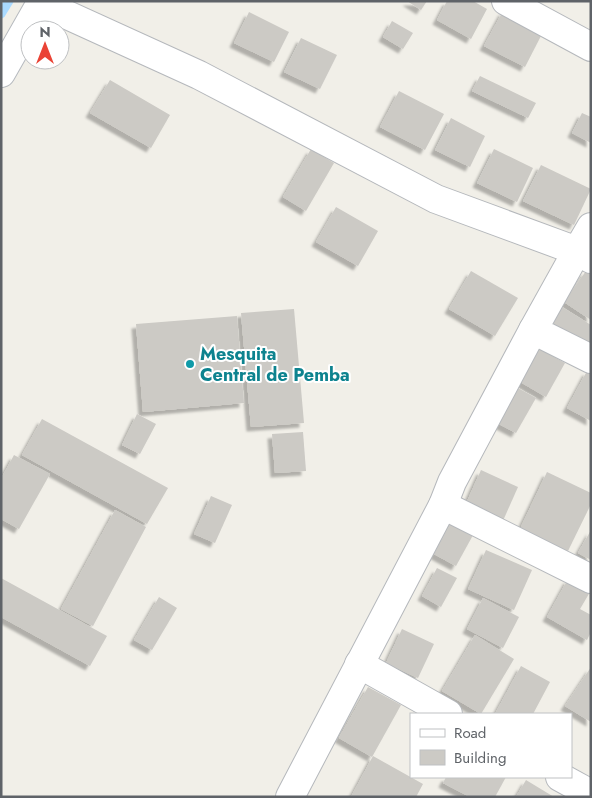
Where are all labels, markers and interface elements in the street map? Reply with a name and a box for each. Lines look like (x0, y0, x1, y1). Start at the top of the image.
north arrow (20, 20, 70, 70)
text: N (39, 22, 51, 42)
place label: Mesquita Central de Pemba (200, 341, 350, 388)
marker: Mesquita Central de Pemba (184, 358, 196, 370)
legend (410, 713, 572, 778)
text: Road (454, 722, 486, 744)
text: Building (454, 747, 506, 769)

